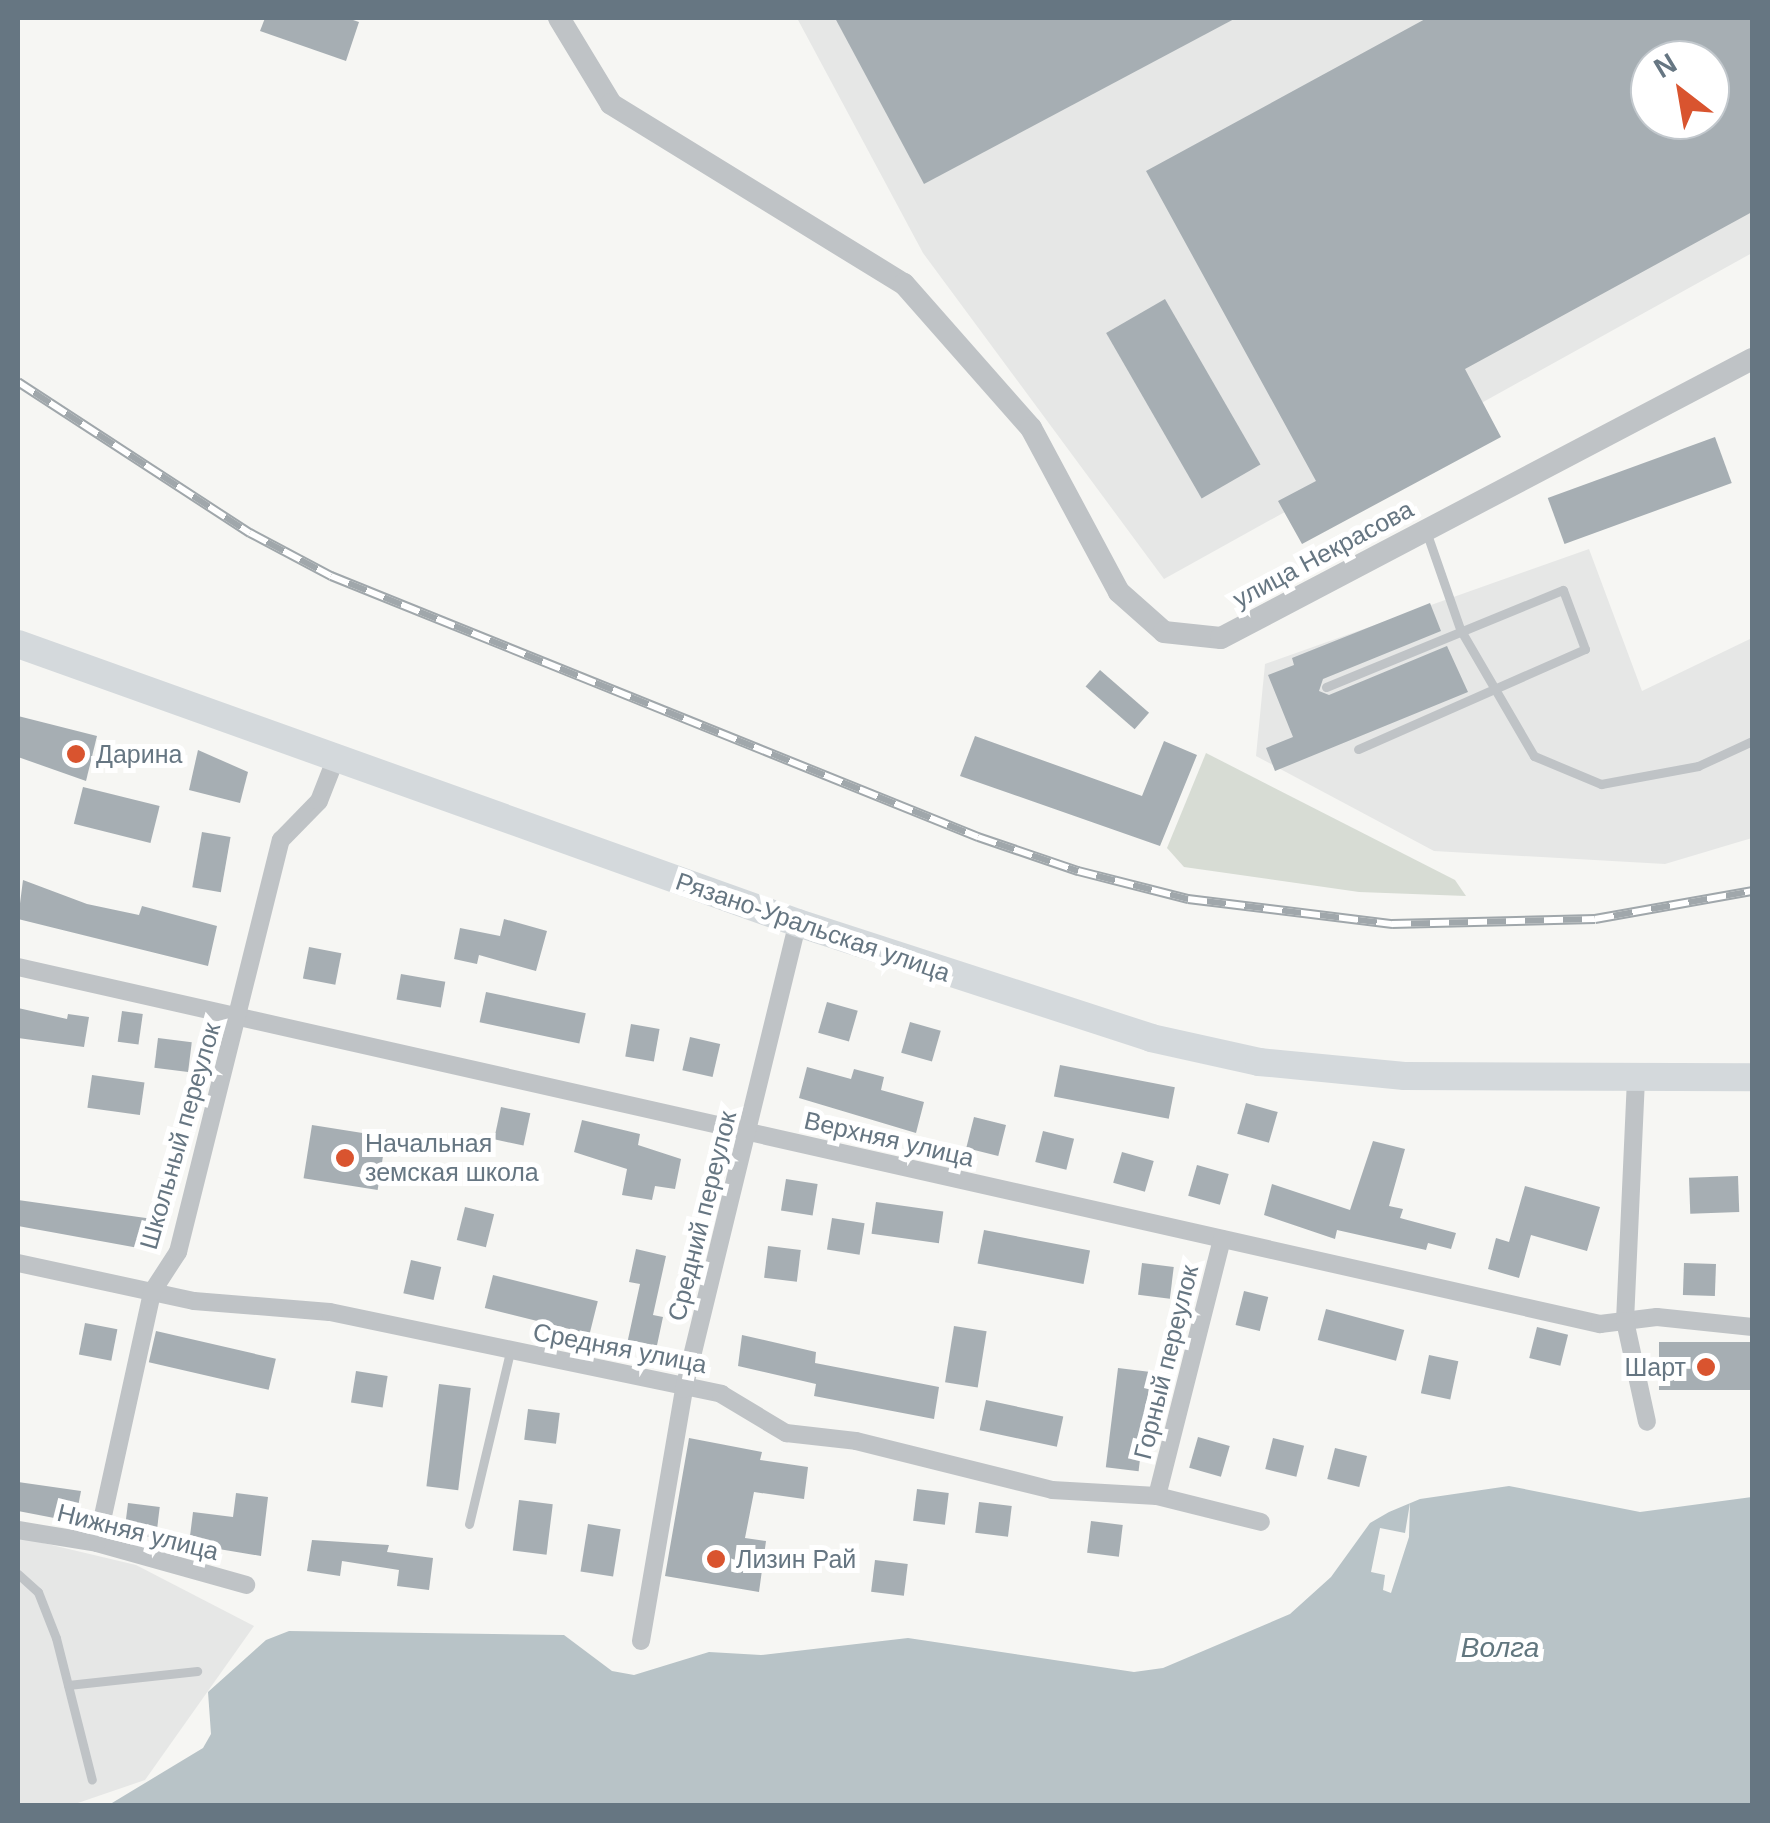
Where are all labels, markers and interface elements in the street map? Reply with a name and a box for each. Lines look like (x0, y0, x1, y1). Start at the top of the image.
north arrow (1630, 40, 1730, 140)
text: N (1649, 47, 1682, 84)
street label: улица Некрасова (1228, 494, 1418, 614)
place label: Дарина (96, 739, 182, 769)
marker: Дарина (65, 743, 87, 765)
street label: Рязано-Уральская улица (672, 866, 954, 988)
street label: Школьный переулок (133, 1019, 227, 1253)
street label: Верхняя улица (801, 1105, 977, 1173)
street label: Средний переулок (661, 1108, 743, 1324)
place label: Начальная земская школа (365, 1129, 539, 1188)
marker: Начальная земская школа (334, 1147, 356, 1169)
street label: Горный переулок (1127, 1262, 1205, 1462)
street label: Средняя улица (531, 1316, 709, 1380)
place label: Шарт (1624, 1352, 1686, 1382)
marker: Шарт (1695, 1356, 1717, 1378)
street label: Нижняя улица (54, 1497, 222, 1567)
place label: Лизин Рай (736, 1544, 856, 1574)
marker: Лизин Рай (705, 1548, 727, 1570)
water label: Волга (1461, 1631, 1539, 1665)

